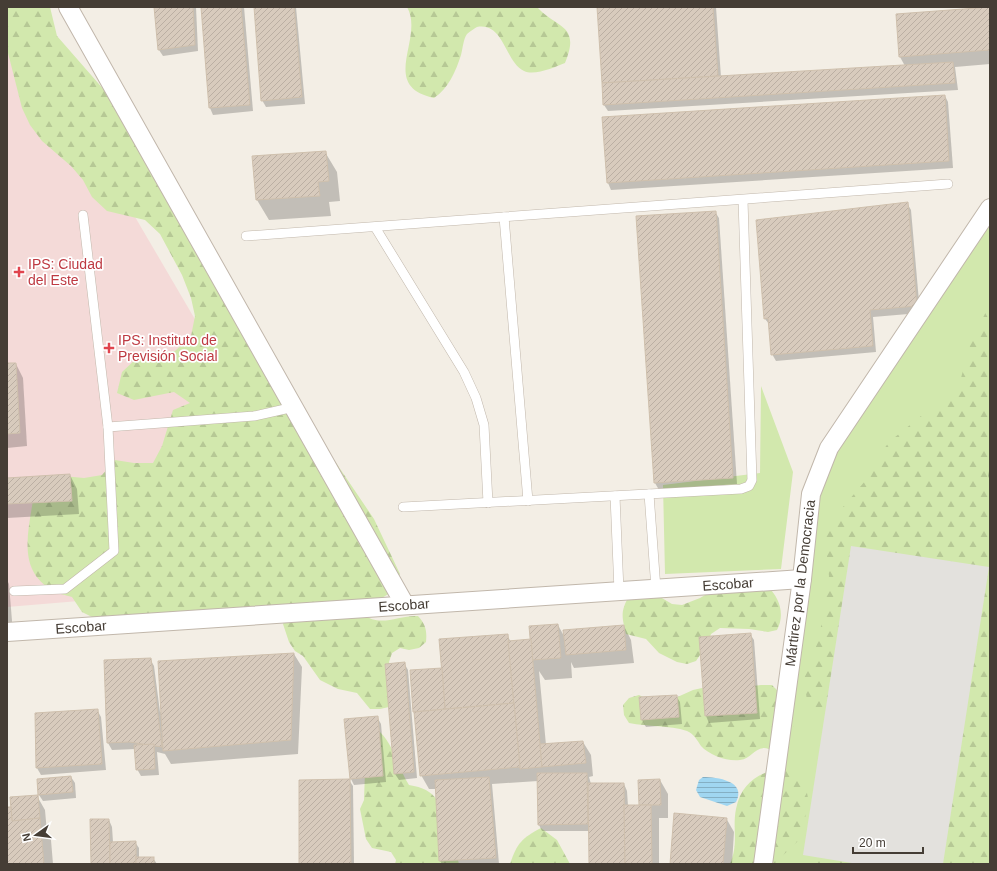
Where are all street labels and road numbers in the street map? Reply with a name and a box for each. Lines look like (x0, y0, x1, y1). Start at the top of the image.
street label: Mártirez por la Democracia (782, 498, 818, 667)
street label: Escobar (702, 574, 755, 594)
street label: Escobar (378, 595, 431, 615)
street label: Escobar (55, 617, 108, 637)

